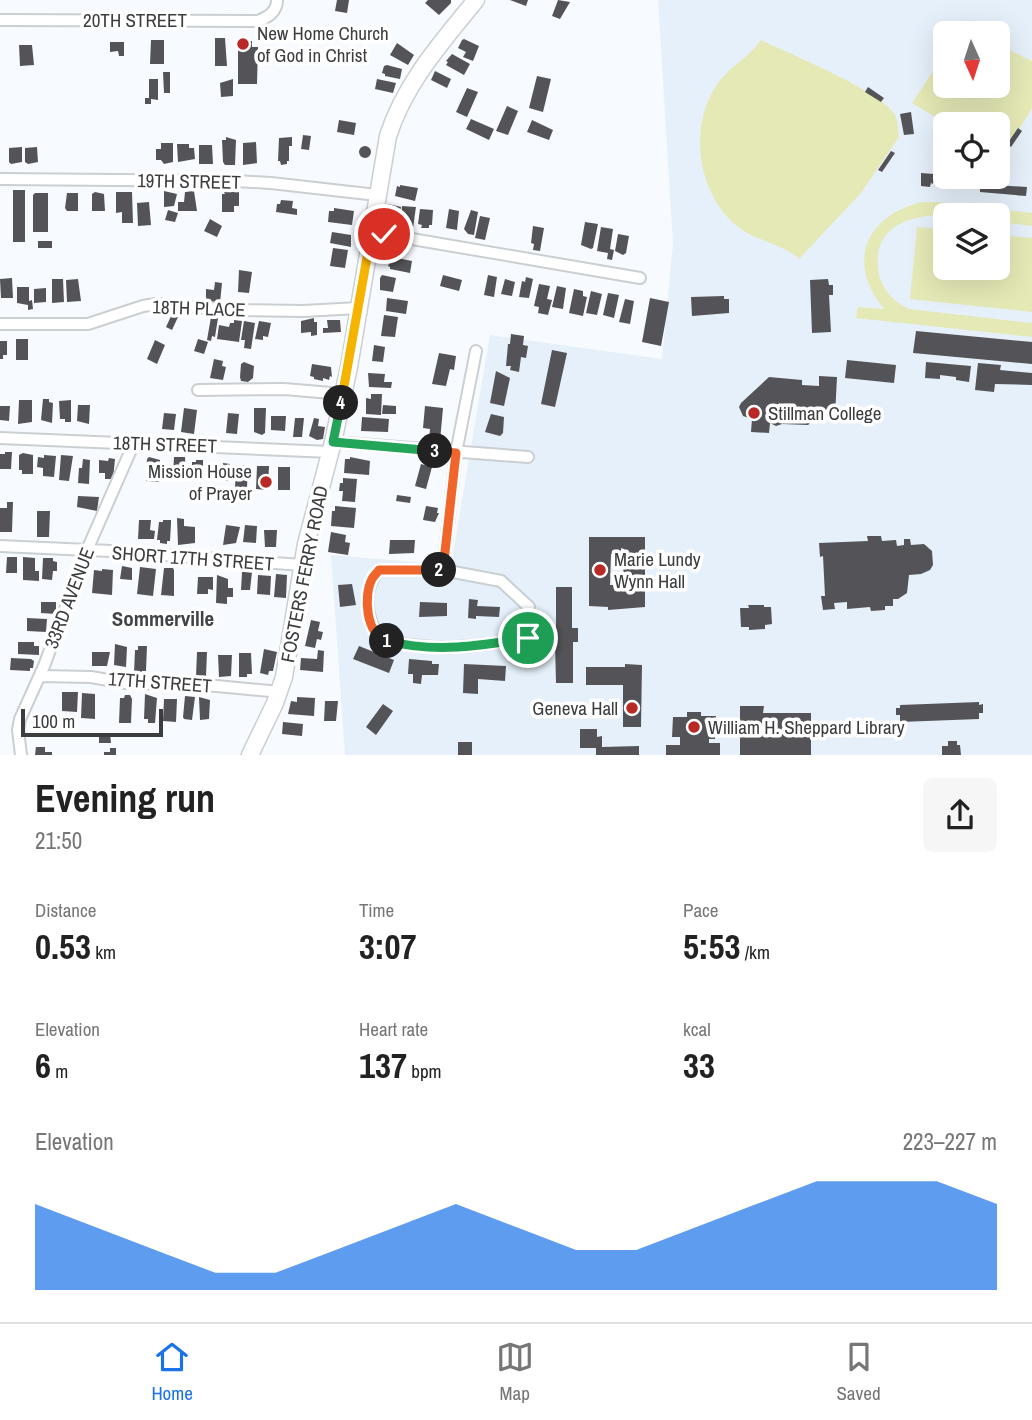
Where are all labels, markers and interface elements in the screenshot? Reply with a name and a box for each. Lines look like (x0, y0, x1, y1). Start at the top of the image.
street label: 20TH STREET (83, 7, 187, 33)
place label: New Home Church of God in Christ (257, 20, 389, 68)
north arrow (933, 21, 1010, 98)
map controls (933, 21, 1010, 280)
marker: New Home Church of God in Christ (235, 36, 251, 52)
button: locate (933, 112, 1010, 189)
street label: 19TH STREET (137, 167, 242, 195)
button: layers (933, 203, 1010, 280)
pin (354, 204, 414, 264)
icon: check (365, 215, 403, 253)
street label: 18TH PLACE (152, 293, 246, 323)
pin: 4 (324, 386, 358, 420)
text: 4 (336, 389, 345, 415)
place label: Stillman College (768, 400, 881, 426)
marker: Stillman College (746, 405, 762, 421)
street label: 18TH STREET (113, 429, 218, 459)
pin: 3 (418, 434, 452, 468)
text: 3 (430, 437, 439, 463)
place label: Mission House of Prayer (148, 458, 253, 506)
marker: Mission House of Prayer (258, 474, 274, 490)
street label: FOSTERS FERRY ROAD (274, 483, 334, 665)
street label: SHORT 17TH STREET (111, 539, 275, 577)
street label: 33RD AVENUE (38, 544, 100, 652)
place label: Marie Lundy Wynn Hall (614, 546, 701, 594)
pin: 2 (422, 552, 457, 588)
text: 2 (434, 556, 443, 582)
marker: Marie Lundy Wynn Hall (592, 562, 608, 578)
district label: Sommerville (112, 604, 214, 633)
pin (498, 608, 558, 668)
icon: arrive (509, 619, 547, 657)
pin: 1 (370, 624, 404, 658)
text: 1 (382, 627, 391, 653)
street label: 17TH STREET (107, 665, 213, 699)
place label: Geneva Hall (532, 695, 618, 721)
marker: Geneva Hall (624, 700, 640, 716)
scale bar (21, 706, 163, 738)
text: 100 m (32, 708, 75, 734)
place label: William H. Sheppard Library (708, 714, 905, 740)
marker: William H. Sheppard Library (686, 719, 702, 735)
text: Evening run (35, 773, 215, 824)
button: share (923, 778, 997, 852)
text: 21:50 (35, 825, 82, 856)
text: Distance (35, 897, 96, 923)
text: Time (359, 897, 394, 923)
text: Pace (683, 897, 719, 923)
text: 0.53 (35, 923, 91, 970)
text: 3:07 (359, 923, 416, 970)
text: 5:53 (683, 923, 740, 970)
text: km (91, 939, 116, 965)
text: /km (740, 939, 770, 965)
text: Elevation (35, 1016, 100, 1042)
text: Heart rate (359, 1016, 428, 1042)
text: kcal (683, 1016, 711, 1042)
text: 6 (35, 1042, 51, 1089)
text: 137 (359, 1042, 407, 1089)
text: 33 (683, 1042, 715, 1089)
text: m (51, 1058, 68, 1084)
text: bpm (407, 1058, 442, 1084)
text: Elevation (35, 1126, 114, 1157)
text: 223–227 m (903, 1126, 997, 1157)
tab: Home (151, 1338, 193, 1406)
tab: Map (496, 1338, 534, 1406)
tab: Saved (836, 1338, 881, 1406)

